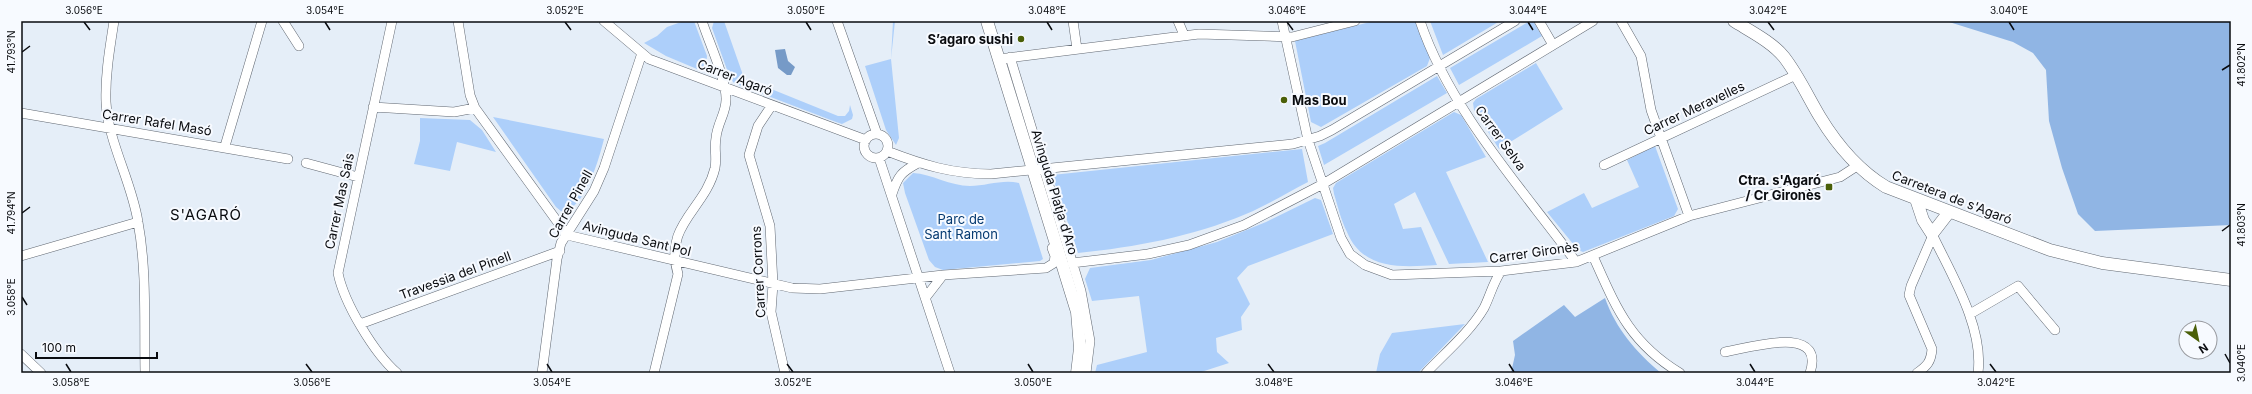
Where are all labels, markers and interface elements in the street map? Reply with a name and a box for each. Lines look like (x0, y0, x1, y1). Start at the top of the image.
text: 3.056°E (65, 4, 103, 16)
text: 3.054°E (306, 4, 344, 16)
text: 3.052°E (546, 4, 584, 16)
text: 3.050°E (787, 4, 825, 16)
text: 3.048°E (1028, 4, 1066, 16)
text: 3.046°E (1268, 4, 1306, 16)
text: 3.044°E (1509, 4, 1547, 16)
text: 3.042°E (1749, 4, 1787, 16)
text: 3.040°E (1990, 4, 2028, 16)
text: 41.793°N (5, 31, 17, 73)
place label: S’agaro sushi (928, 31, 1013, 47)
marker: S’agaro sushi (1016, 34, 1026, 44)
text: 41.802°N (2235, 43, 2247, 87)
street label: Carrer Agaró (695, 55, 775, 99)
street label: Carrer Meravelles (1641, 78, 1747, 138)
place label: Mas Bou (1292, 92, 1347, 108)
marker: Mas Bou (1279, 95, 1289, 105)
street label: Carrer Selva (1472, 102, 1530, 174)
street label: Carrer Rafel Masó (101, 105, 213, 139)
street label: Avinguda Platja d'Aro (1028, 127, 1082, 257)
street label: Carrer Mas Sais (321, 151, 357, 251)
street label: Carrer Pinell (545, 167, 595, 241)
street label: Carretera de s'Agaró (1890, 167, 2014, 227)
place label: Ctra. s'Agaró / Cr Gironès (1738, 172, 1821, 203)
marker: Ctra. s'Agaró / Cr Gironès (1824, 182, 1834, 192)
text: 41.794°N (5, 191, 17, 235)
text: 41.803°N (2235, 203, 2247, 247)
district label: S'AGARÓ (170, 205, 242, 224)
park label: Parc de Sant Ramon (924, 211, 998, 242)
street label: Avinguda Sant Pol (581, 217, 693, 259)
street label: Carrer Corrons (748, 225, 768, 318)
street label: Carrer Gironès (1488, 238, 1580, 266)
street label: Travessia del Pinell (397, 247, 513, 303)
text: 3.058°E (5, 278, 17, 316)
north arrow (2178, 320, 2218, 360)
scale bar (36, 334, 157, 360)
text: 100 m (42, 340, 76, 355)
text: N (2196, 340, 2211, 357)
text: 3.040°E (2235, 344, 2247, 382)
text: 3.058°E (52, 376, 90, 388)
text: 3.056°E (293, 376, 331, 388)
text: 3.054°E (533, 376, 571, 388)
text: 3.052°E (774, 376, 812, 388)
text: 3.050°E (1014, 376, 1052, 388)
text: 3.048°E (1255, 376, 1293, 388)
text: 3.046°E (1495, 376, 1533, 388)
text: 3.044°E (1736, 376, 1774, 388)
text: 3.042°E (1977, 376, 2015, 388)

